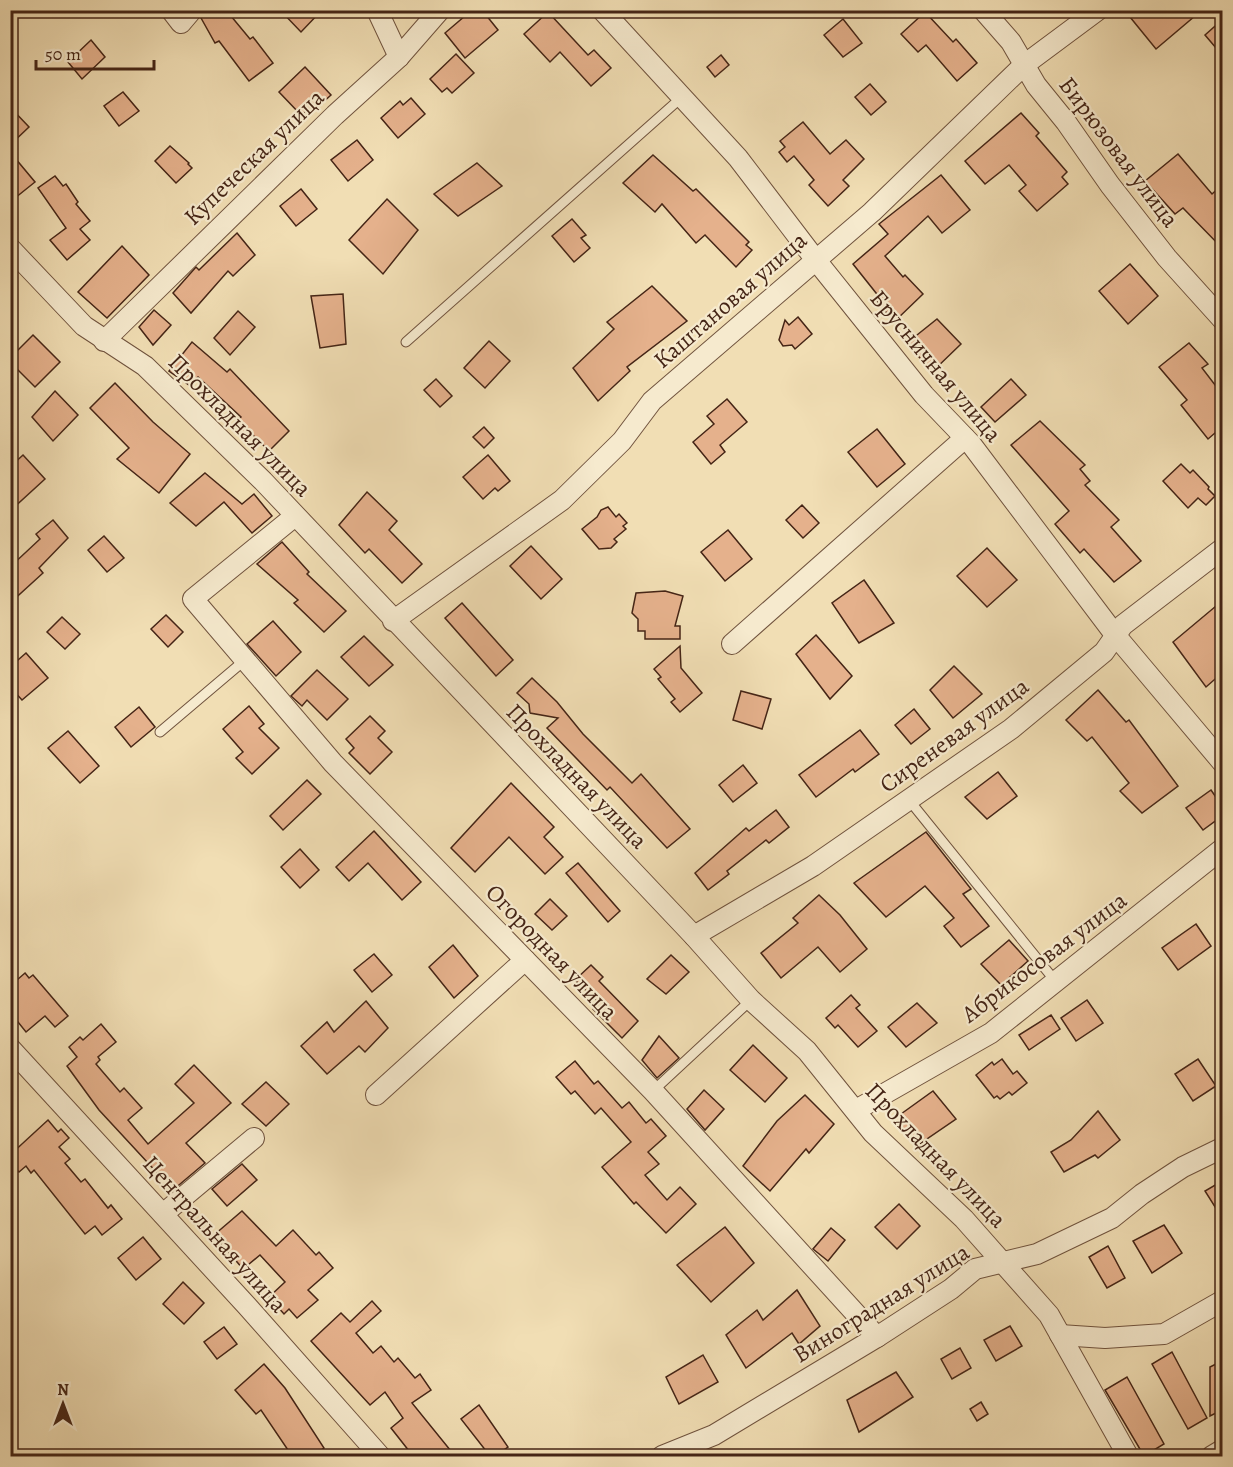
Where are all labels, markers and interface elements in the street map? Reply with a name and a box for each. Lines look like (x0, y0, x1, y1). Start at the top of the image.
scale bar (36, 33, 154, 71)
text: 50 m (45, 42, 81, 66)
street label: Бирюзовая улица (1052, 70, 1186, 234)
street label: Купеческая улица (177, 82, 331, 232)
street label: Каштановая улица (646, 224, 814, 376)
street label: Брусничная улица (863, 283, 1009, 449)
street label: Прохладная улица (161, 346, 319, 504)
street label: Сиреневая улица (873, 670, 1035, 800)
street label: Прохладная улица (499, 696, 655, 856)
street label: Огородная улица (479, 877, 625, 1027)
street label: Абрикосовая улица (954, 884, 1133, 1030)
street label: Прохладная улица (858, 1075, 1014, 1235)
street label: Центральная улица (136, 1148, 294, 1320)
street label: Виноградная улица (787, 1236, 975, 1370)
north arrow (33, 1374, 93, 1434)
text: N (57, 1379, 69, 1401)

